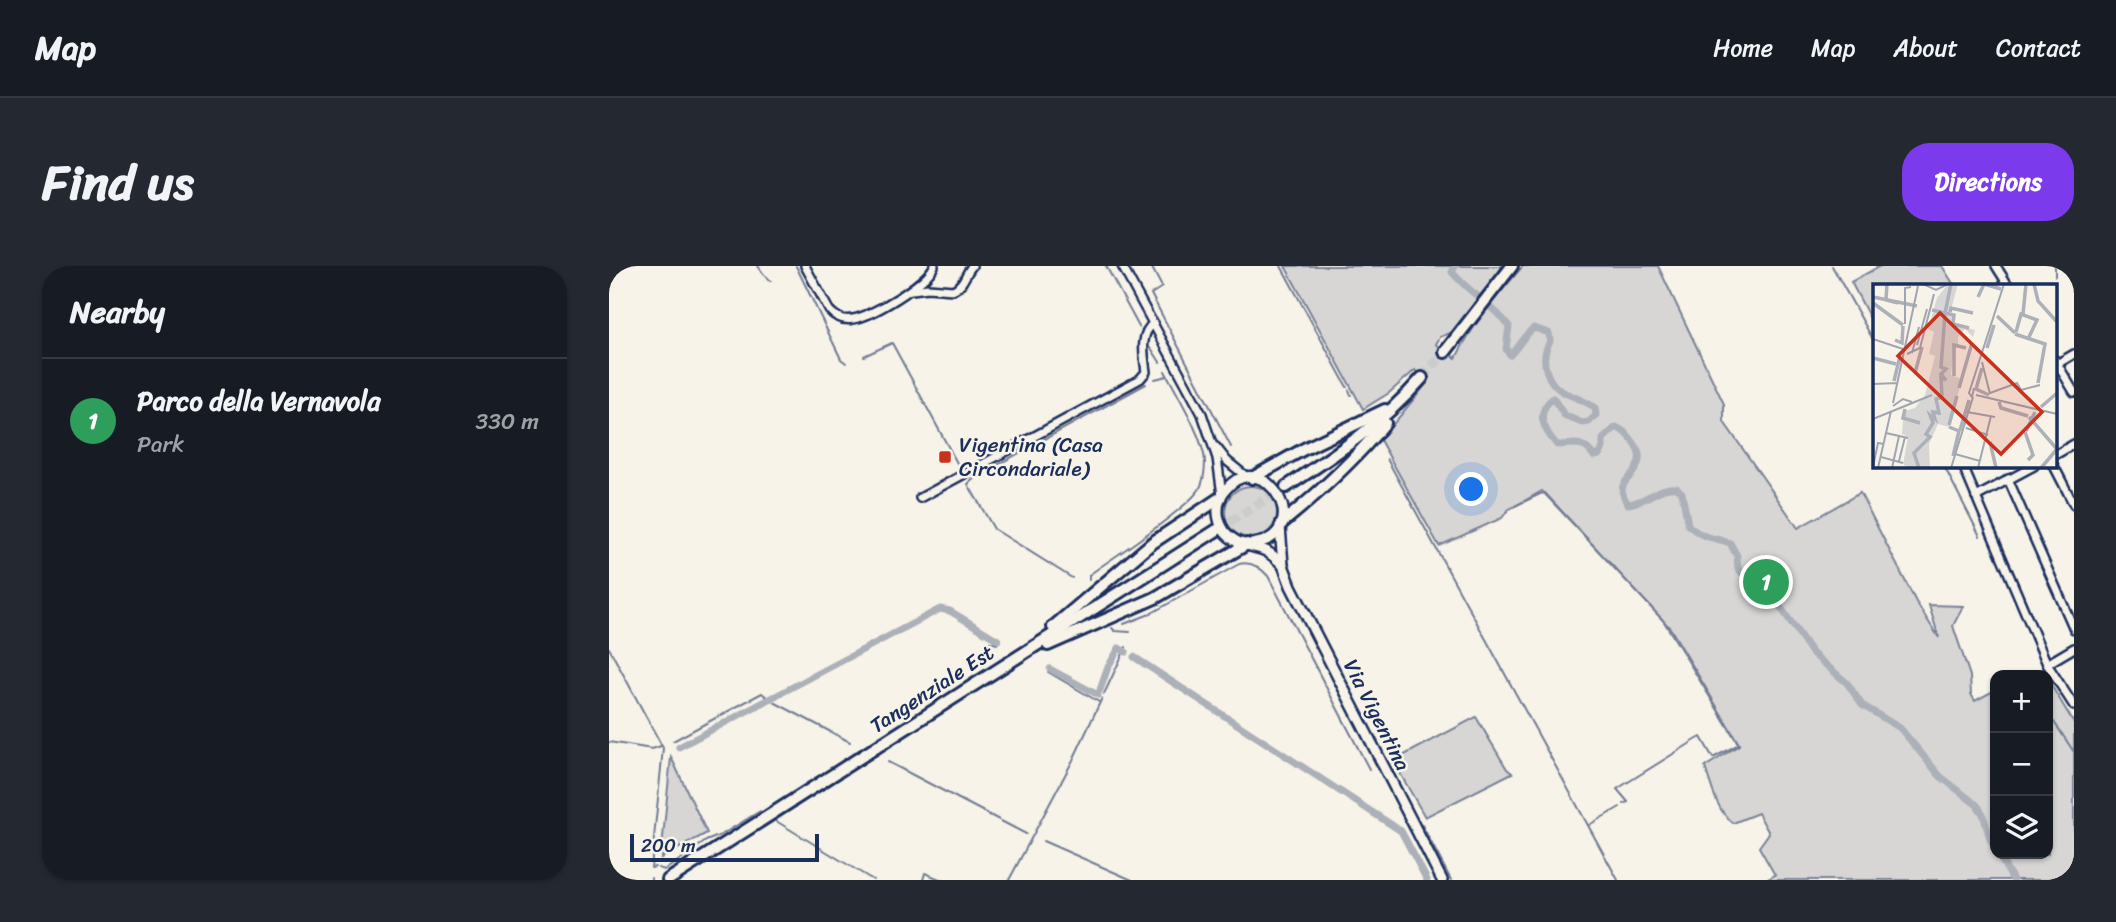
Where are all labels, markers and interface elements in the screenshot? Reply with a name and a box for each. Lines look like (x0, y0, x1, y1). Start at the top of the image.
text: Map (35, 19, 96, 77)
text: Home (1713, 27, 1773, 69)
text: Map (1811, 27, 1855, 69)
text: About (1893, 27, 1958, 69)
text: Contact (1996, 27, 2081, 69)
text: Find us (42, 139, 194, 226)
button: Directions (1902, 143, 2074, 221)
inset map (1873, 284, 2057, 467)
text: Nearby (70, 285, 165, 339)
text: Parco della Vernavola (137, 378, 381, 424)
text: 1 (88, 401, 98, 442)
text: 330 m (476, 401, 539, 442)
text: Park (137, 424, 184, 465)
place label: Vigentina (Casa Circondariale) (959, 426, 1103, 488)
marker: Vigentina (Casa Circondariale) (937, 449, 953, 465)
your location (1454, 472, 1488, 506)
pin: 1 (1743, 556, 1789, 608)
street label: Tangenziale Est (862, 634, 1002, 744)
street label: Via Vigentina (1333, 652, 1422, 778)
map controls (1990, 670, 2053, 859)
button: + (1990, 670, 2053, 733)
button: − (1990, 733, 2053, 796)
button: layers (1990, 796, 2053, 859)
text: 200 m (641, 829, 696, 862)
scale bar (630, 831, 819, 863)

